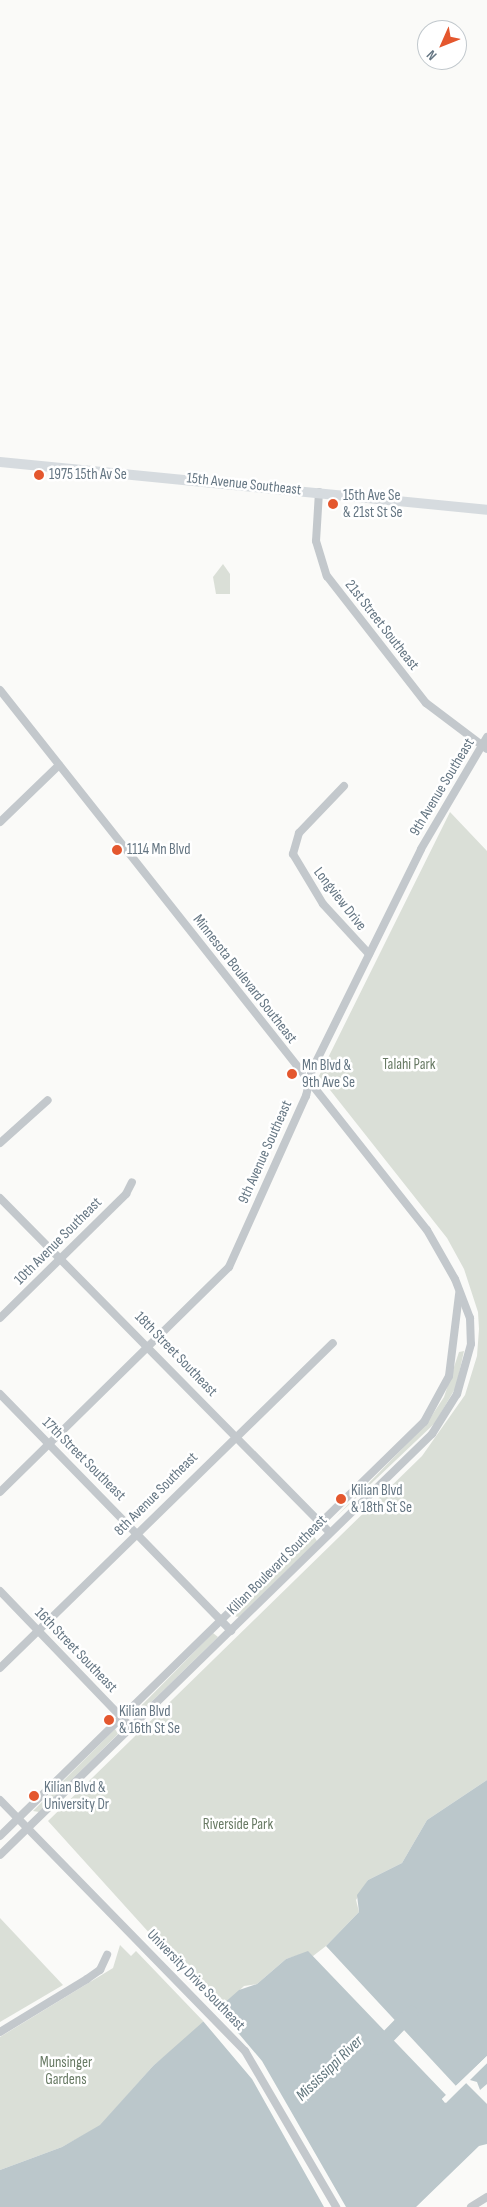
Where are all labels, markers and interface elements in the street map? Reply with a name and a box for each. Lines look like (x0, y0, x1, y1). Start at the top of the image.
north arrow (417, 20, 467, 70)
text: N (423, 46, 440, 64)
place label: 1975 15th Av Se (49, 466, 127, 484)
marker: 1975 15th Av Se (33, 469, 45, 481)
street label: 15th Avenue Southeast (186, 469, 302, 499)
place label: 15th Ave Se & 21st St Se (343, 486, 403, 521)
marker: 15th Ave Se & 21st St Se (327, 498, 339, 510)
street label: 21st Street Southeast (341, 576, 423, 674)
street label: 9th Avenue Southeast (406, 735, 478, 839)
place label: 1114 Mn Blvd (127, 841, 191, 859)
marker: 1114 Mn Blvd (111, 844, 123, 856)
street label: Longview Drive (310, 864, 370, 934)
street label: Minnesota Boulevard Southeast (189, 911, 301, 1047)
place label: Mn Blvd & 9th Ave Se (302, 1056, 355, 1091)
park label: Talahi Park (383, 1056, 435, 1074)
marker: Mn Blvd & 9th Ave Se (286, 1068, 298, 1080)
street label: 9th Avenue Southeast (234, 1098, 296, 1206)
street label: 10th Avenue Southeast (11, 1194, 105, 1288)
street label: 18th Street Southeast (131, 1308, 221, 1400)
street label: 17th Street Southeast (39, 1414, 129, 1504)
street label: 8th Avenue Southeast (111, 1449, 201, 1539)
place label: Kilian Blvd & 18th St Se (351, 1481, 412, 1516)
marker: Kilian Blvd & 18th St Se (335, 1493, 347, 1505)
street label: Kilian Boulevard Southeast (223, 1511, 331, 1619)
street label: 16th Street Southeast (31, 1604, 121, 1696)
place label: Kilian Blvd & 16th St Se (119, 1702, 180, 1737)
marker: Kilian Blvd & 16th St Se (103, 1714, 115, 1726)
place label: Kilian Blvd & University Dr (44, 1778, 109, 1813)
marker: Kilian Blvd & University Dr (28, 1790, 40, 1802)
park label: Riverside Park (203, 1816, 273, 1834)
street label: University Drive Southeast (143, 1926, 249, 2034)
water label: Mississippi River (293, 2032, 367, 2106)
park label: Munsinger Gardens (40, 2053, 92, 2088)

